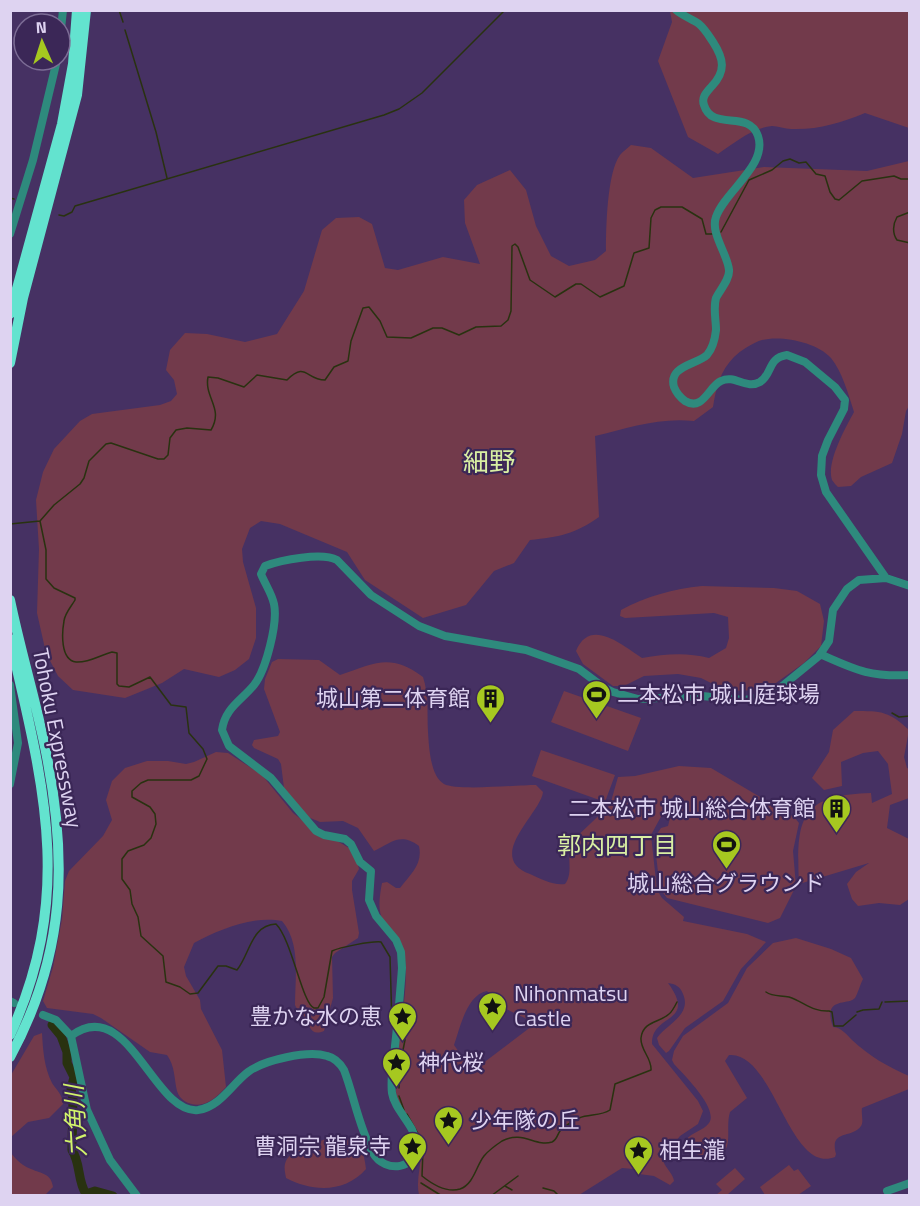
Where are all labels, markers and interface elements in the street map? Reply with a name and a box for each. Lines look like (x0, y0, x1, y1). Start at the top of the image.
north arrow (12, 12, 72, 72)
text: N (35, 15, 47, 39)
district label: 細野 (463, 442, 515, 481)
street label: Tohoku Expressway (24, 645, 92, 831)
place label: 二本松市 城山庭球場 (617, 677, 820, 711)
sports icon: 二本松市 城山庭球場 (580, 678, 612, 720)
place label: 城山第二体育館 (316, 681, 470, 715)
building icon: 城山第二体育館 (475, 682, 507, 724)
place label: 二本松市 城山総合体育館 (568, 791, 815, 825)
building icon: 二本松市 城山総合体育館 (820, 792, 852, 834)
district label: 郭内四丁目 (557, 827, 677, 863)
sports icon: 城山総合グラウンド (710, 828, 742, 870)
place label: 城山総合グラウンド (627, 866, 825, 900)
place label: Nihonmatsu Castle (514, 976, 628, 1035)
place icon: Nihonmatsu Castle (477, 990, 509, 1032)
place label: 豊かな水の恵 (250, 999, 382, 1033)
place icon: 豊かな水の恵 (387, 1000, 419, 1042)
place label: 神代桜 (418, 1045, 484, 1079)
place icon: 神代桜 (381, 1046, 413, 1088)
water label: 六角川 (55, 1081, 95, 1158)
place label: 少年隊の丘 (470, 1103, 580, 1137)
place icon: 少年隊の丘 (433, 1104, 465, 1146)
place label: 曹洞宗 龍泉寺 (254, 1129, 391, 1163)
place icon: 曹洞宗 龍泉寺 (396, 1130, 428, 1172)
place label: 相生瀧 (659, 1133, 725, 1167)
place icon: 相生瀧 (622, 1134, 654, 1176)

